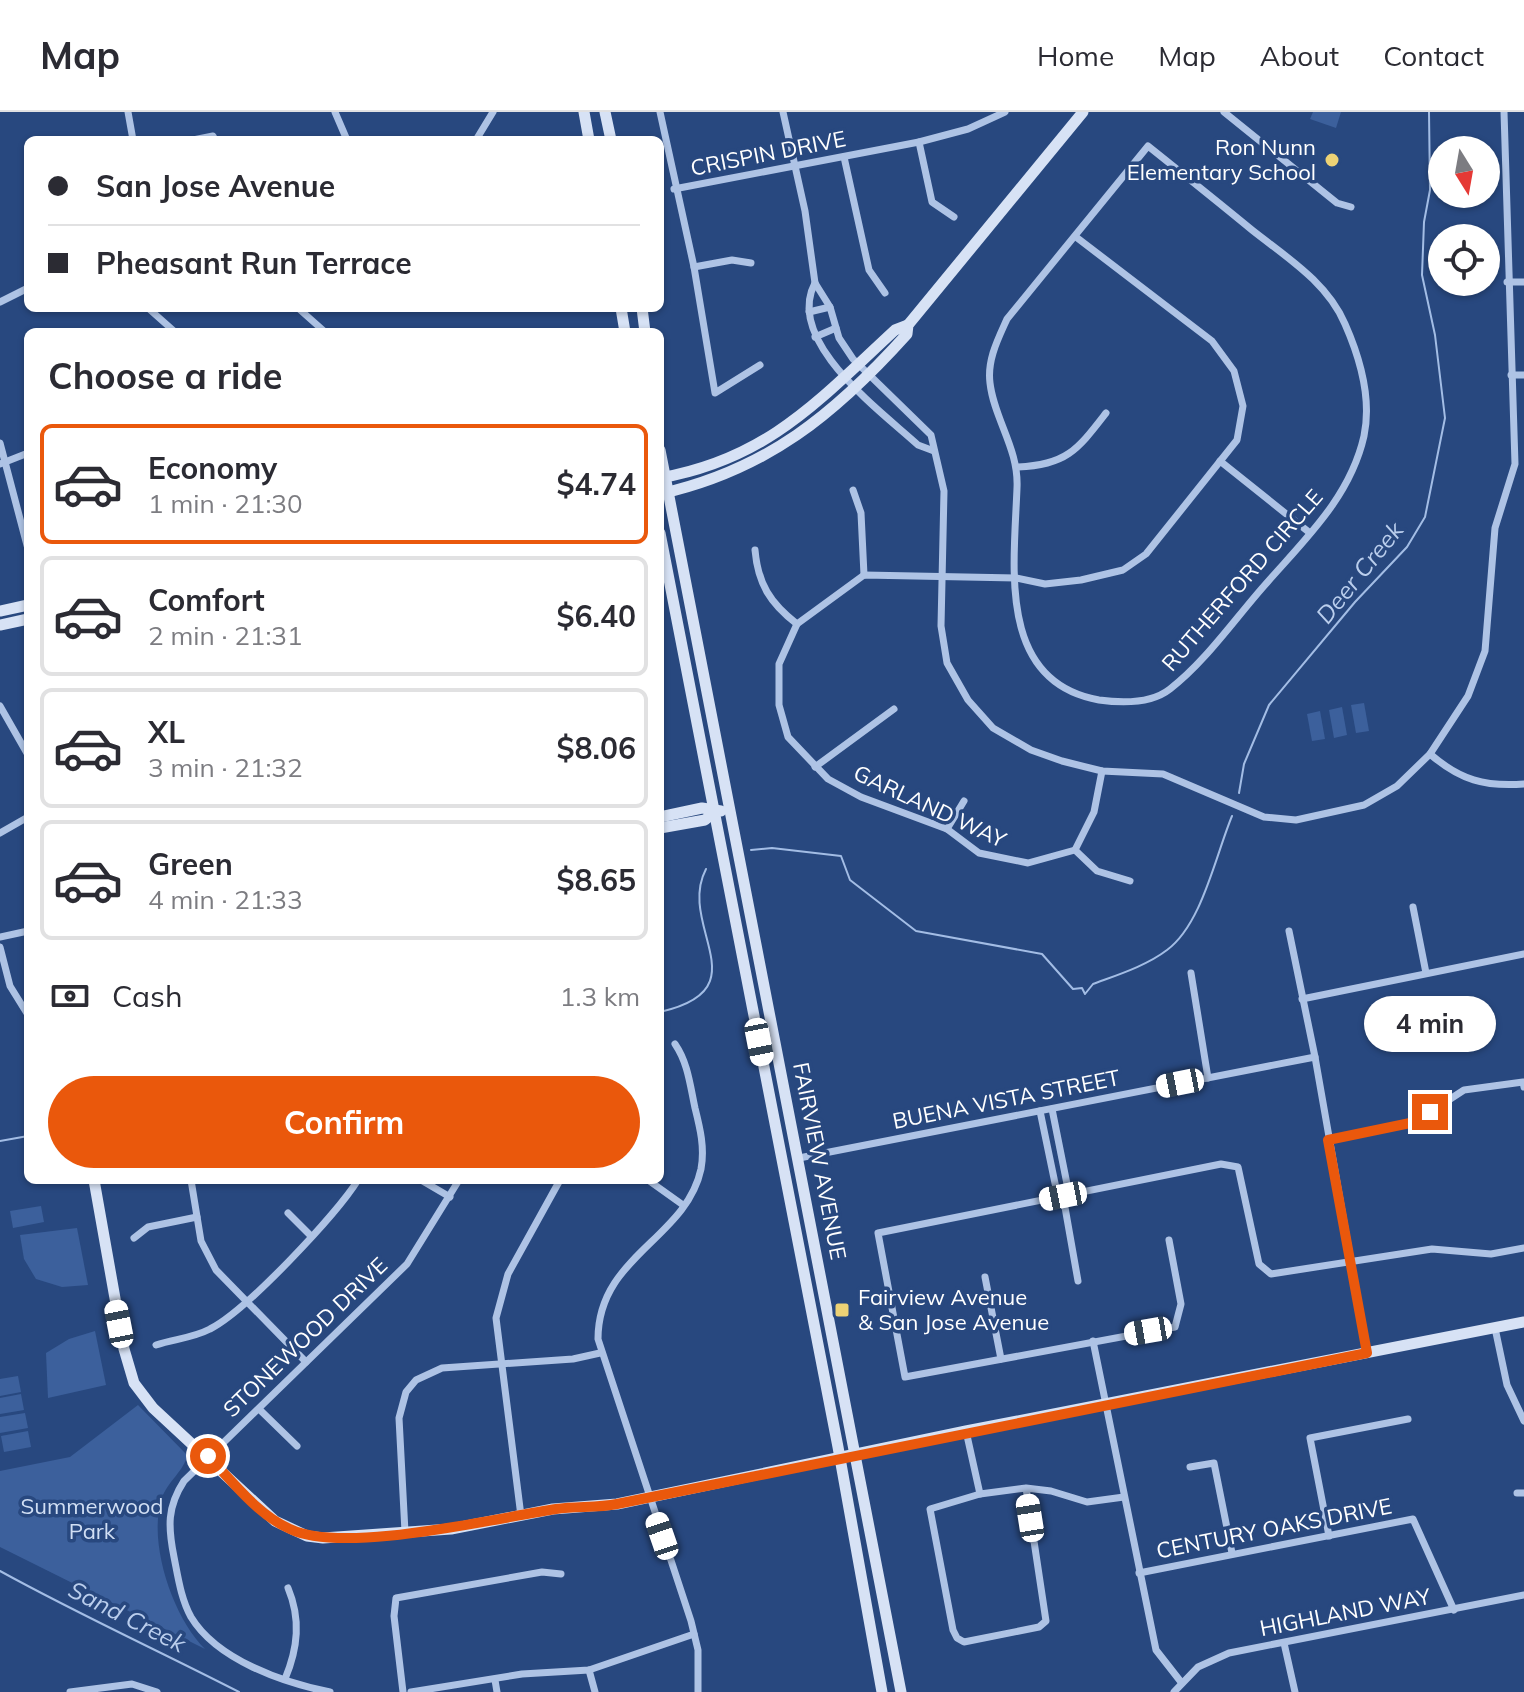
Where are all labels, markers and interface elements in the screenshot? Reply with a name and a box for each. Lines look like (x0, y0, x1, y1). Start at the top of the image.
text: Map (40, 31, 120, 79)
text: Home (1037, 38, 1114, 73)
text: Map (1158, 38, 1216, 73)
text: About (1260, 38, 1339, 73)
text: Contact (1383, 38, 1484, 73)
street label: CRISPIN DRIVE (688, 124, 848, 182)
place label: Ron Nunn Elementary School (1127, 133, 1316, 186)
north arrow (1428, 136, 1500, 208)
map controls (1428, 136, 1500, 296)
marker: Ron Nunn Elementary School (1323, 151, 1341, 169)
text: San Jose Avenue (96, 167, 335, 205)
button: locate (1428, 224, 1500, 296)
text: Pheasant Run Terrace (96, 244, 412, 282)
text: Choose a ride (48, 353, 282, 398)
icon: car (52, 448, 124, 520)
text: Economy (148, 449, 277, 487)
text: $4.74 (557, 465, 636, 503)
street label: RUTHERFORD CIRCLE (1155, 483, 1329, 677)
text: 1 min · 21:30 (148, 487, 303, 520)
water label: Deer Creek (1309, 515, 1410, 629)
icon: car (52, 580, 124, 652)
text: Comfort (148, 581, 265, 619)
text: $6.40 (557, 597, 636, 635)
text: 2 min · 21:31 (148, 619, 303, 652)
icon: car (52, 712, 124, 784)
text: XL (148, 713, 185, 751)
text: $8.06 (557, 729, 636, 767)
text: 3 min · 21:32 (148, 751, 303, 784)
street label: GARLAND WAY (849, 758, 1011, 854)
icon: car (52, 844, 124, 916)
text: Green (148, 845, 233, 883)
text: $8.65 (557, 861, 636, 899)
text: 4 min · 21:33 (148, 883, 303, 916)
icon: cash (48, 974, 92, 1018)
text: Cash (112, 977, 183, 1015)
text: 1.3 km (560, 980, 640, 1013)
callout: 4 min (1364, 996, 1496, 1052)
text: 4 min (1396, 1007, 1464, 1040)
car (743, 1016, 775, 1068)
street label: FAIRVIEW AVENUE (787, 1060, 853, 1262)
street label: BUENA VISTA STREET (890, 1063, 1122, 1135)
car (1154, 1067, 1206, 1099)
button: Confirm (48, 1076, 640, 1168)
route end (1412, 1094, 1448, 1130)
car (1037, 1180, 1089, 1212)
street label: STONEWOOD DRIVE (217, 1251, 393, 1423)
place label: Fairview Avenue & San Jose Avenue (858, 1283, 1049, 1336)
car (103, 1298, 135, 1350)
marker: Fairview Avenue & San Jose Avenue (833, 1301, 851, 1319)
car (1122, 1315, 1174, 1347)
route start (190, 1438, 226, 1474)
street label: CENTURY OAKS DRIVE (1154, 1491, 1394, 1565)
park label: Summerwood Park (21, 1492, 163, 1545)
car (1014, 1492, 1046, 1544)
car (643, 1509, 681, 1563)
water label: Sand Creek (64, 1574, 192, 1659)
street label: HIGHLAND WAY (1257, 1582, 1433, 1642)

